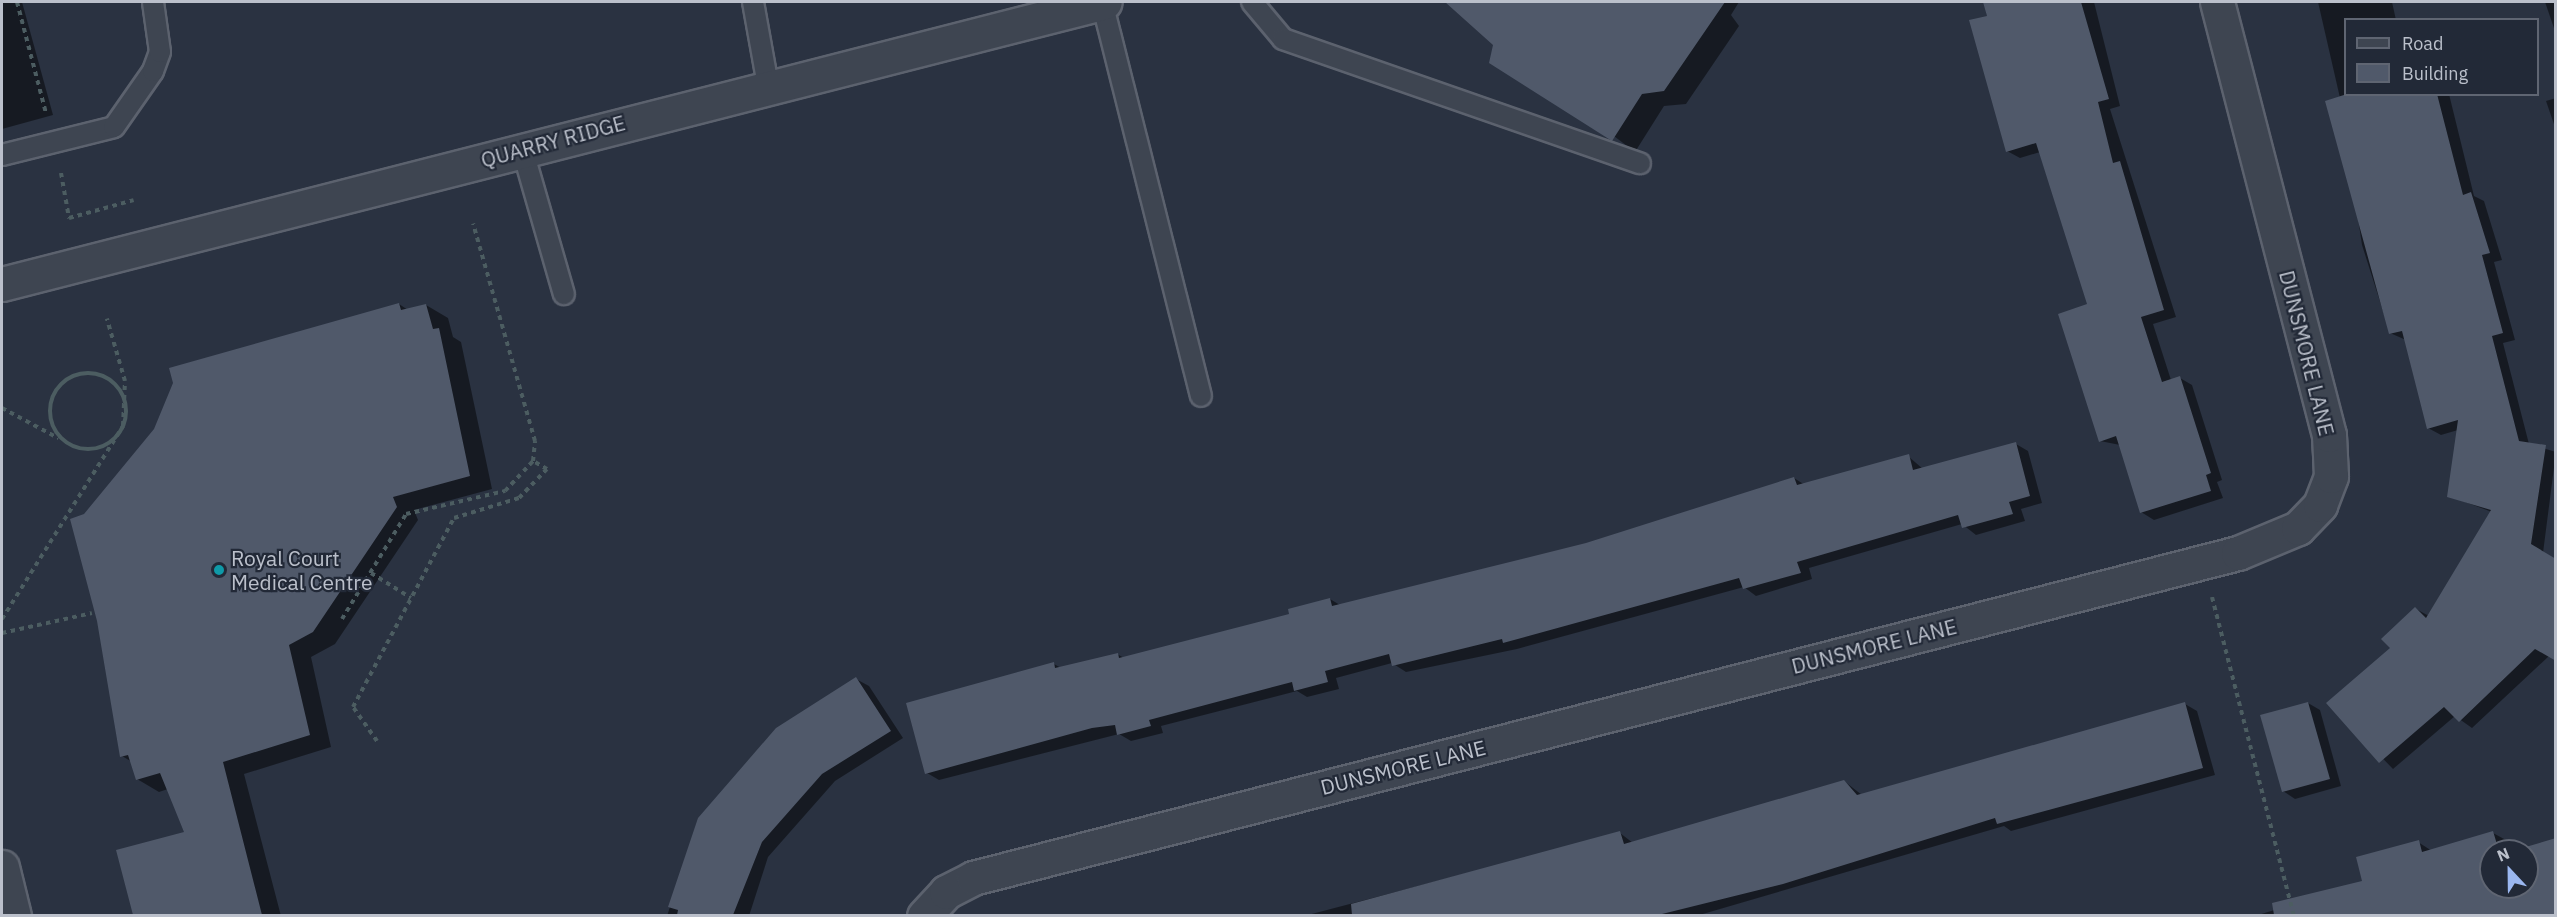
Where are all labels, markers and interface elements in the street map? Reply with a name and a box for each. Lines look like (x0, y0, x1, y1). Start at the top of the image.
legend (2344, 18, 2539, 96)
text: Road (2402, 32, 2443, 55)
text: Building (2402, 62, 2468, 85)
street label: QUARRY RIDGE (478, 110, 628, 172)
street label: DUNSMORE LANE (2274, 268, 2340, 438)
place label: Royal Court Medical Centre (231, 545, 372, 595)
marker: Royal Court Medical Centre (212, 563, 226, 577)
street label: DUNSMORE LANE (1789, 613, 1959, 679)
street label: DUNSMORE LANE (1318, 734, 1488, 800)
north arrow (2479, 839, 2539, 899)
text: N (2494, 843, 2512, 866)

